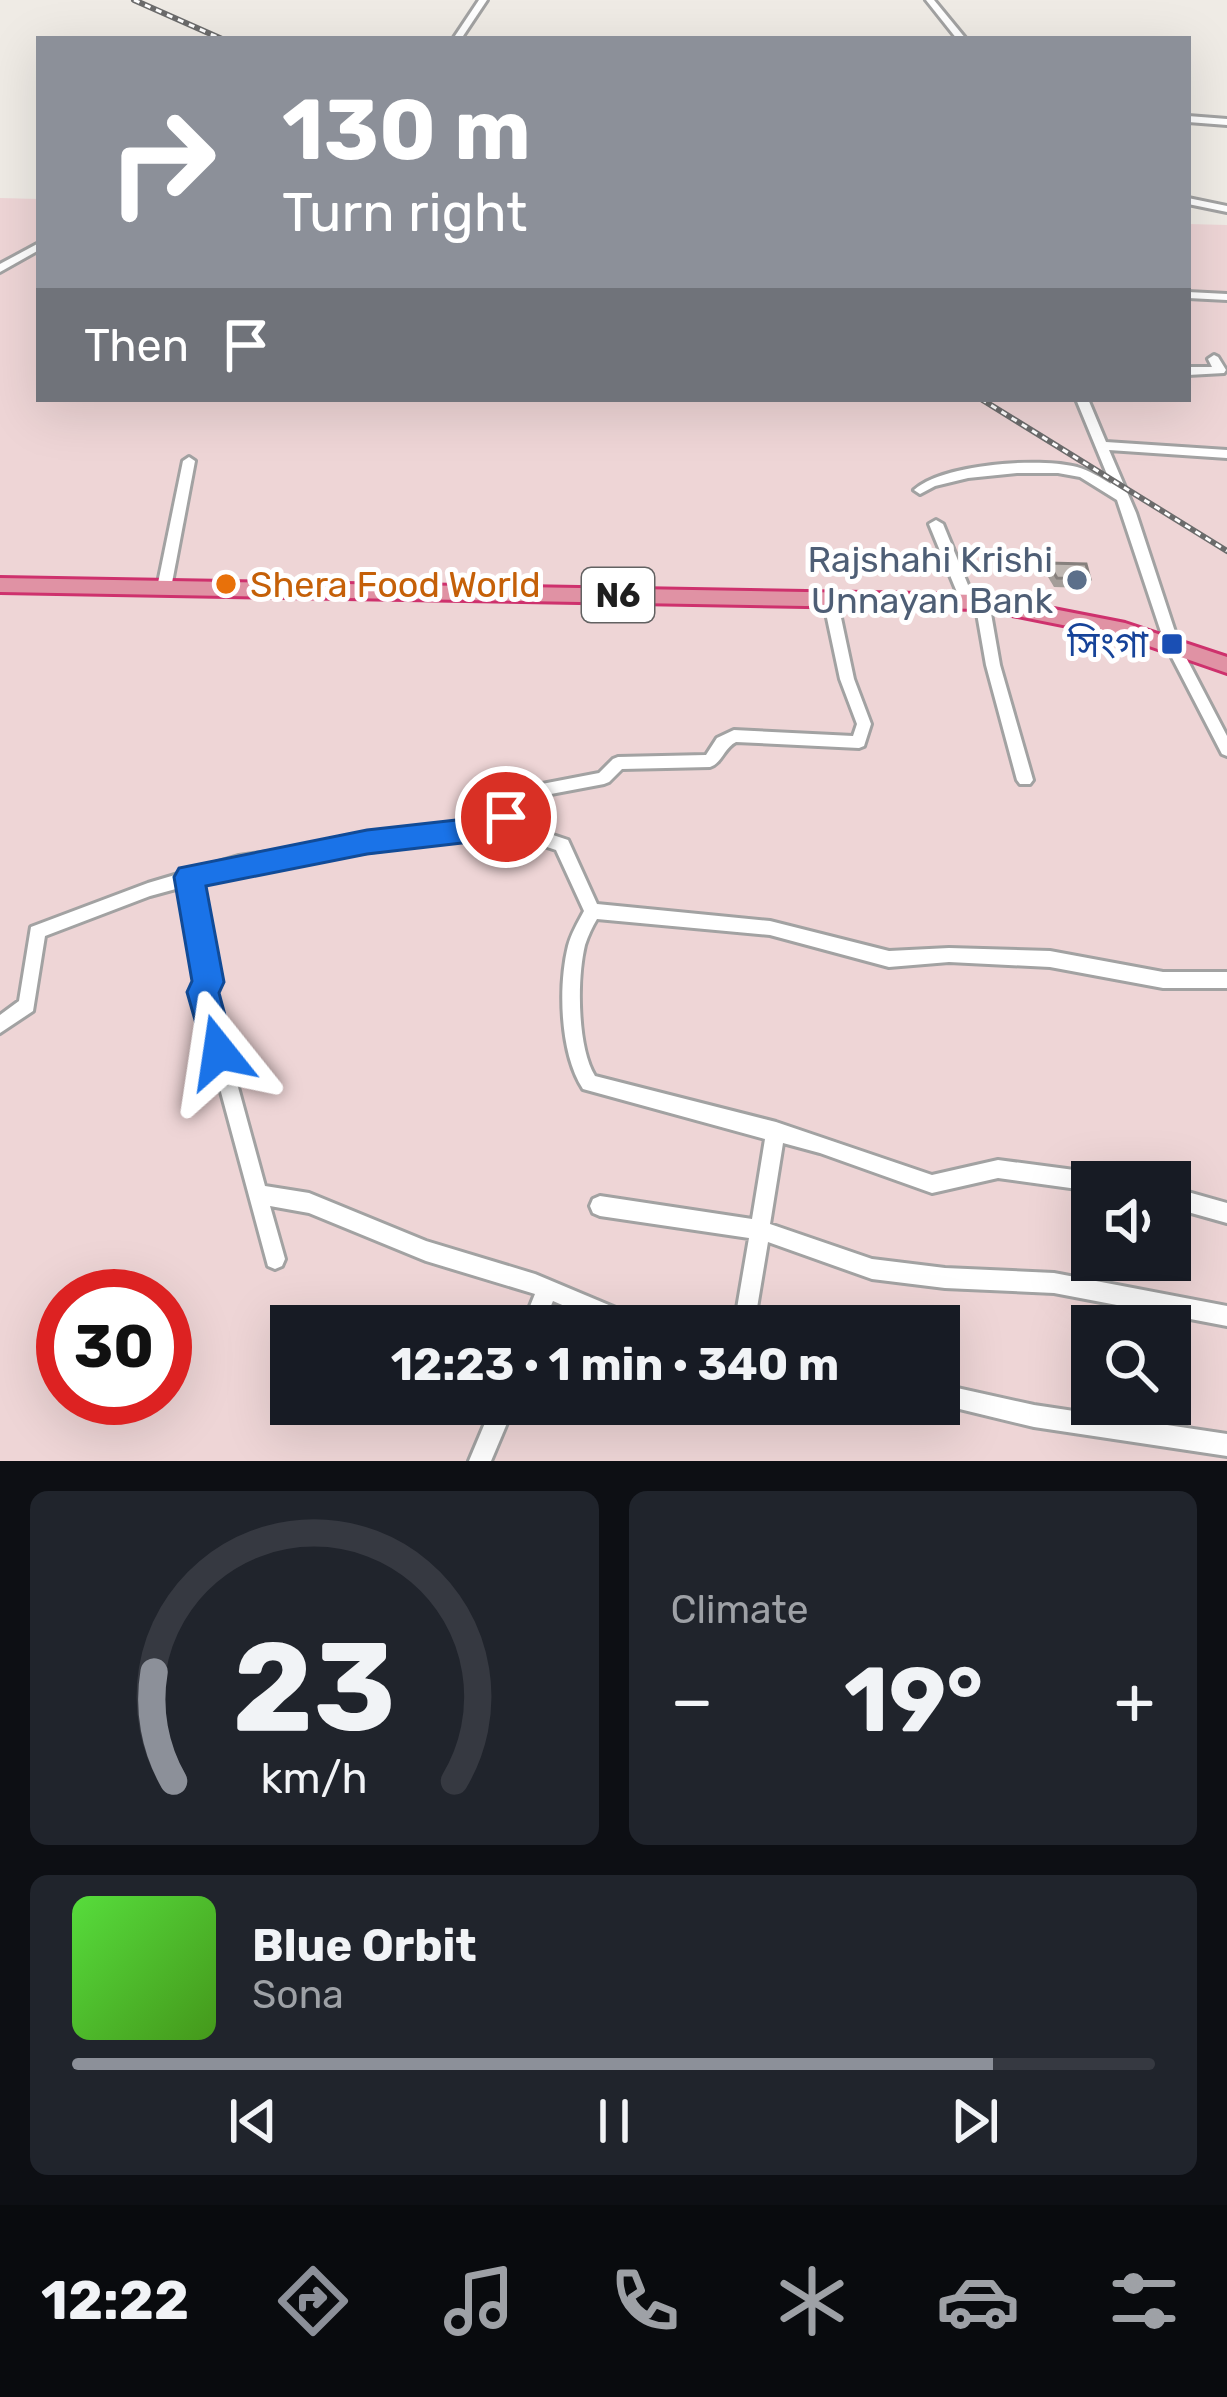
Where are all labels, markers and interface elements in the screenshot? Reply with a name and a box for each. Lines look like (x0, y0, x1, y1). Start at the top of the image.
text: 130 m (282, 80, 531, 180)
icon: right (84, 84, 240, 240)
text: Turn right (282, 181, 527, 245)
icon: arrive (213, 312, 279, 378)
text: Then (84, 319, 189, 372)
place label: Rajshahi Krishi Unnayan Bank (807, 538, 1053, 622)
place label: Shera Food World (250, 563, 541, 606)
marker: Rajshahi Krishi Unnayan Bank (1064, 567, 1090, 593)
road number: N6 (582, 568, 654, 622)
marker: Shera Food World (213, 571, 239, 597)
place label: সিংগা (1066, 623, 1148, 666)
marker: সিংগা (1159, 631, 1185, 657)
pin (455, 766, 557, 868)
icon: arrive (473, 784, 539, 850)
position arrow (156, 989, 282, 1115)
map controls (1071, 1161, 1191, 1425)
button: sound (1071, 1161, 1191, 1281)
speed limit sign: 30 (36, 1269, 192, 1425)
button: search (1071, 1305, 1191, 1425)
text: 12:23 · 1 min · 340 m (391, 1338, 839, 1391)
text: Climate (671, 1587, 809, 1633)
text: 23 (233, 1613, 396, 1761)
text: 19° (844, 1647, 983, 1754)
text: − (671, 1661, 713, 1740)
text: + (1114, 1661, 1155, 1740)
text: km/h (261, 1753, 368, 1804)
text: Blue Orbit (252, 1919, 476, 1972)
text: Sona (252, 1972, 344, 2018)
icon: previous (220, 2088, 286, 2154)
icon: pause (581, 2088, 647, 2154)
icon: next (942, 2088, 1008, 2154)
icon: directions (271, 2259, 355, 2343)
icon: music (437, 2259, 521, 2343)
icon: phone (603, 2259, 687, 2343)
icon: climate (770, 2259, 854, 2343)
icon: car (936, 2259, 1020, 2343)
icon: filters (1102, 2259, 1186, 2343)
text: 12:22 (41, 2269, 189, 2333)

